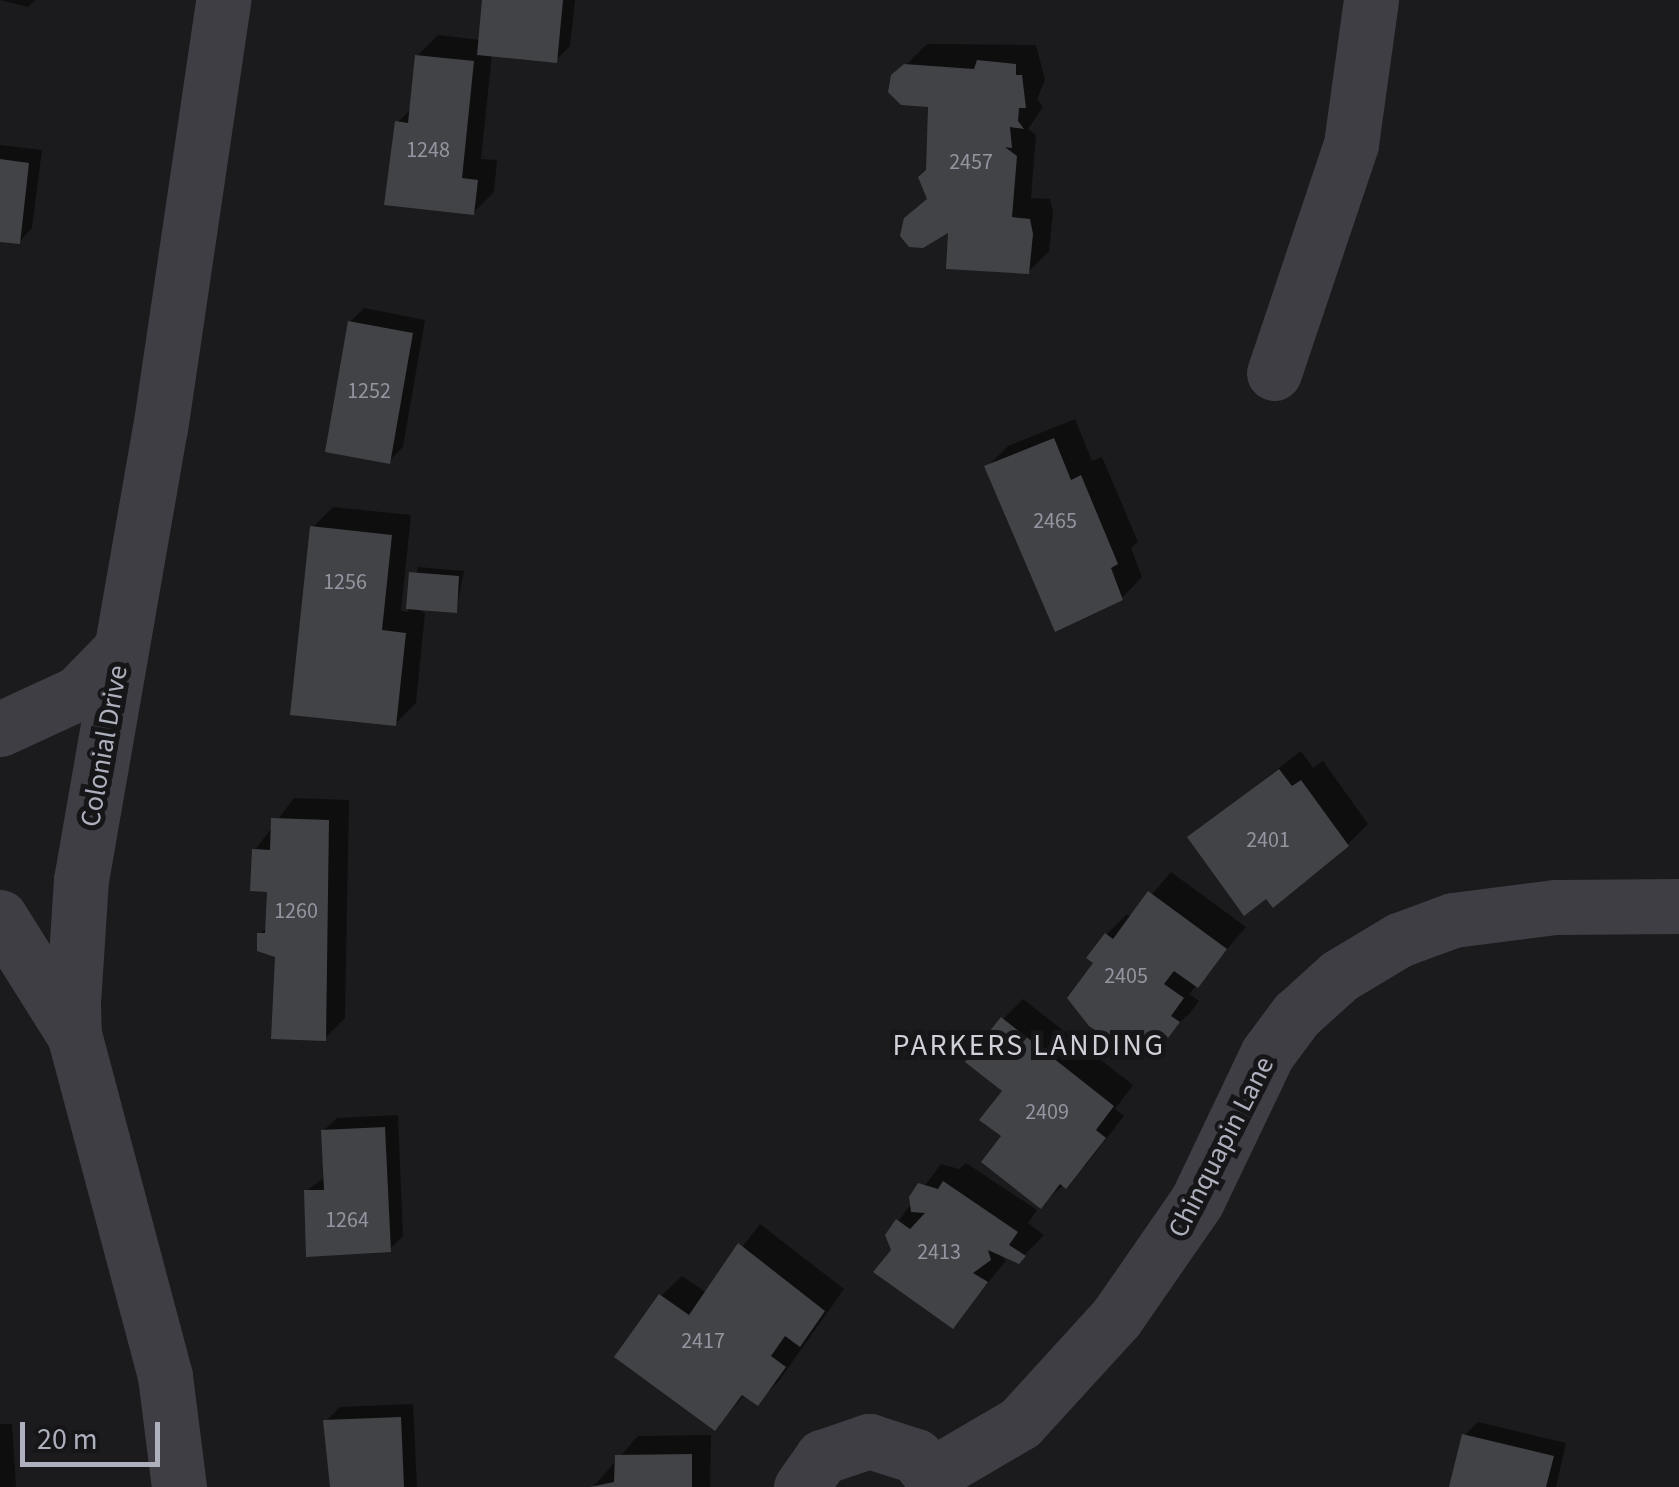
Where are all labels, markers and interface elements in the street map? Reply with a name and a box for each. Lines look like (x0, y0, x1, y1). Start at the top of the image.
house number: 1248 (406, 138, 450, 164)
house number: 2457 (949, 150, 993, 176)
house number: 1252 (347, 379, 391, 405)
house number: 2465 (1033, 509, 1077, 535)
house number: 1256 (323, 570, 367, 596)
street label: Colonial Drive (73, 663, 135, 829)
house number: 2401 (1246, 828, 1290, 854)
house number: 1260 (274, 899, 318, 925)
house number: 2405 (1104, 964, 1148, 990)
district label: PARKERS LANDING (893, 1028, 1165, 1064)
street label: Chinquapin Lane (1161, 1051, 1281, 1243)
house number: 2409 (1025, 1100, 1069, 1126)
house number: 1264 (325, 1208, 369, 1234)
house number: 2413 (917, 1240, 961, 1266)
house number: 2417 (681, 1329, 725, 1355)
scale bar (25, 1402, 165, 1464)
text: 20 m (37, 1418, 98, 1461)

